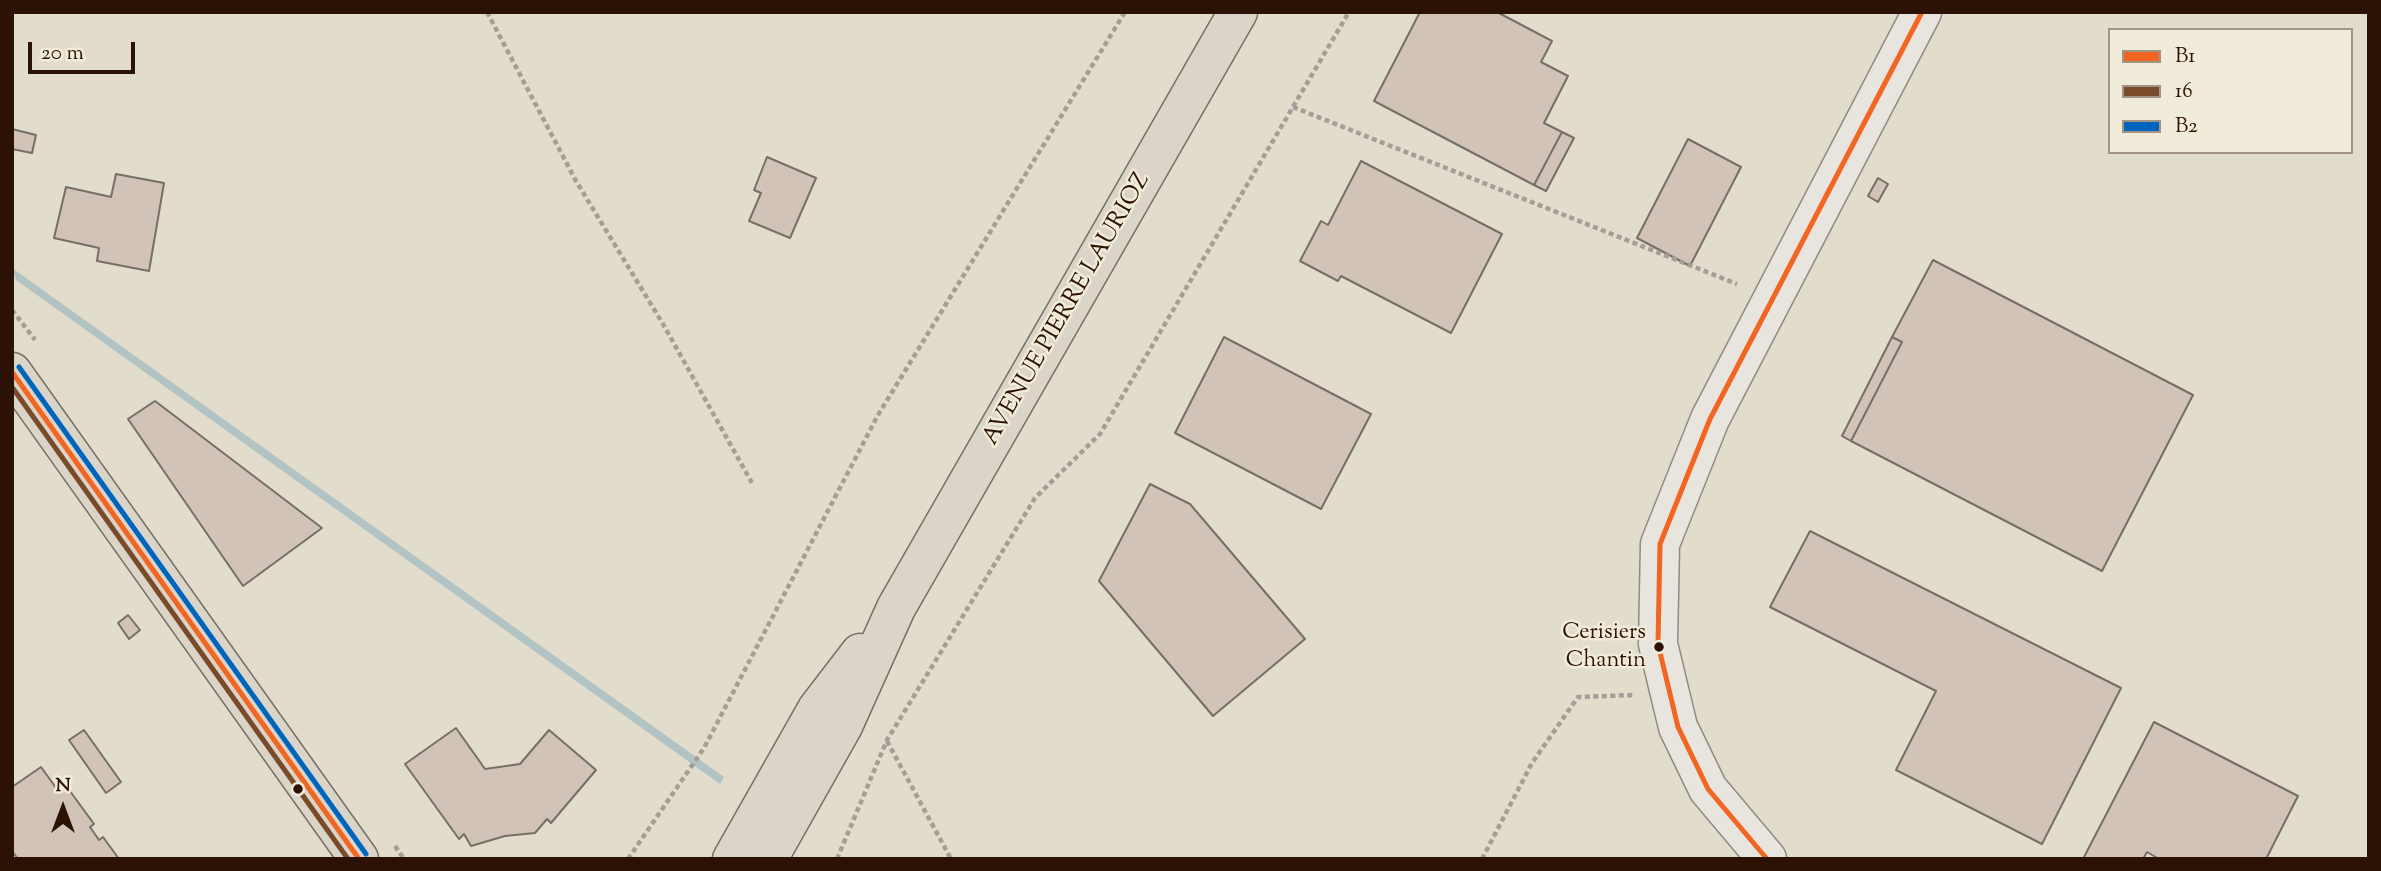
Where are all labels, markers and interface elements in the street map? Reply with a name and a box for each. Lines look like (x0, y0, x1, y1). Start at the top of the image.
scale bar (32, 28, 138, 72)
legend (2108, 28, 2353, 154)
text: 20 m (41, 39, 84, 69)
text: B1 (2175, 42, 2195, 72)
text: 16 (2175, 77, 2193, 107)
text: B2 (2175, 112, 2198, 142)
street label: AVENUE PIERRE LAURIOZ (978, 169, 1158, 451)
place label: Cerisiers Chantin (1562, 621, 1646, 672)
marker: Cerisiers Chantin (1652, 640, 1666, 654)
north arrow (28, 773, 98, 843)
text: N (55, 773, 71, 800)
unlabelled marker (291, 782, 305, 796)

